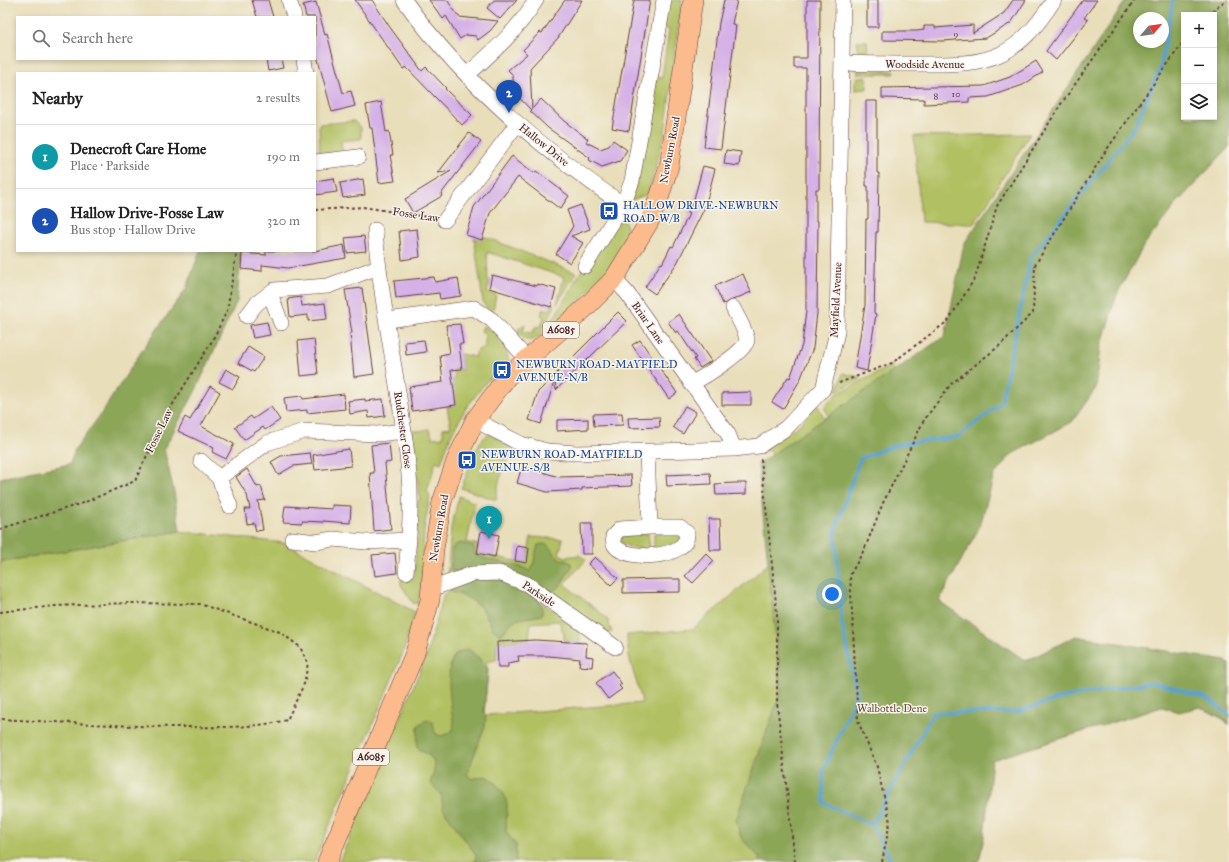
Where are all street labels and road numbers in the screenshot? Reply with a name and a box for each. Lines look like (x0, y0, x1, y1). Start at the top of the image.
street label: Woodside Avenue (885, 58, 965, 71)
street label: Newburn Road (657, 115, 683, 185)
street label: Hallow Drive (516, 121, 572, 169)
street label: Fosse Law (392, 205, 441, 225)
street label: Mayfield Avenue (828, 261, 844, 338)
street label: Briar Lane (629, 299, 668, 347)
road number: A6085 (543, 322, 579, 338)
street label: Rudchester Close (391, 390, 415, 470)
street label: Fosse Law (143, 406, 176, 455)
street label: Newburn Road (427, 493, 451, 563)
street label: Parkside (520, 578, 558, 610)
road number: A6085 (353, 749, 389, 765)

